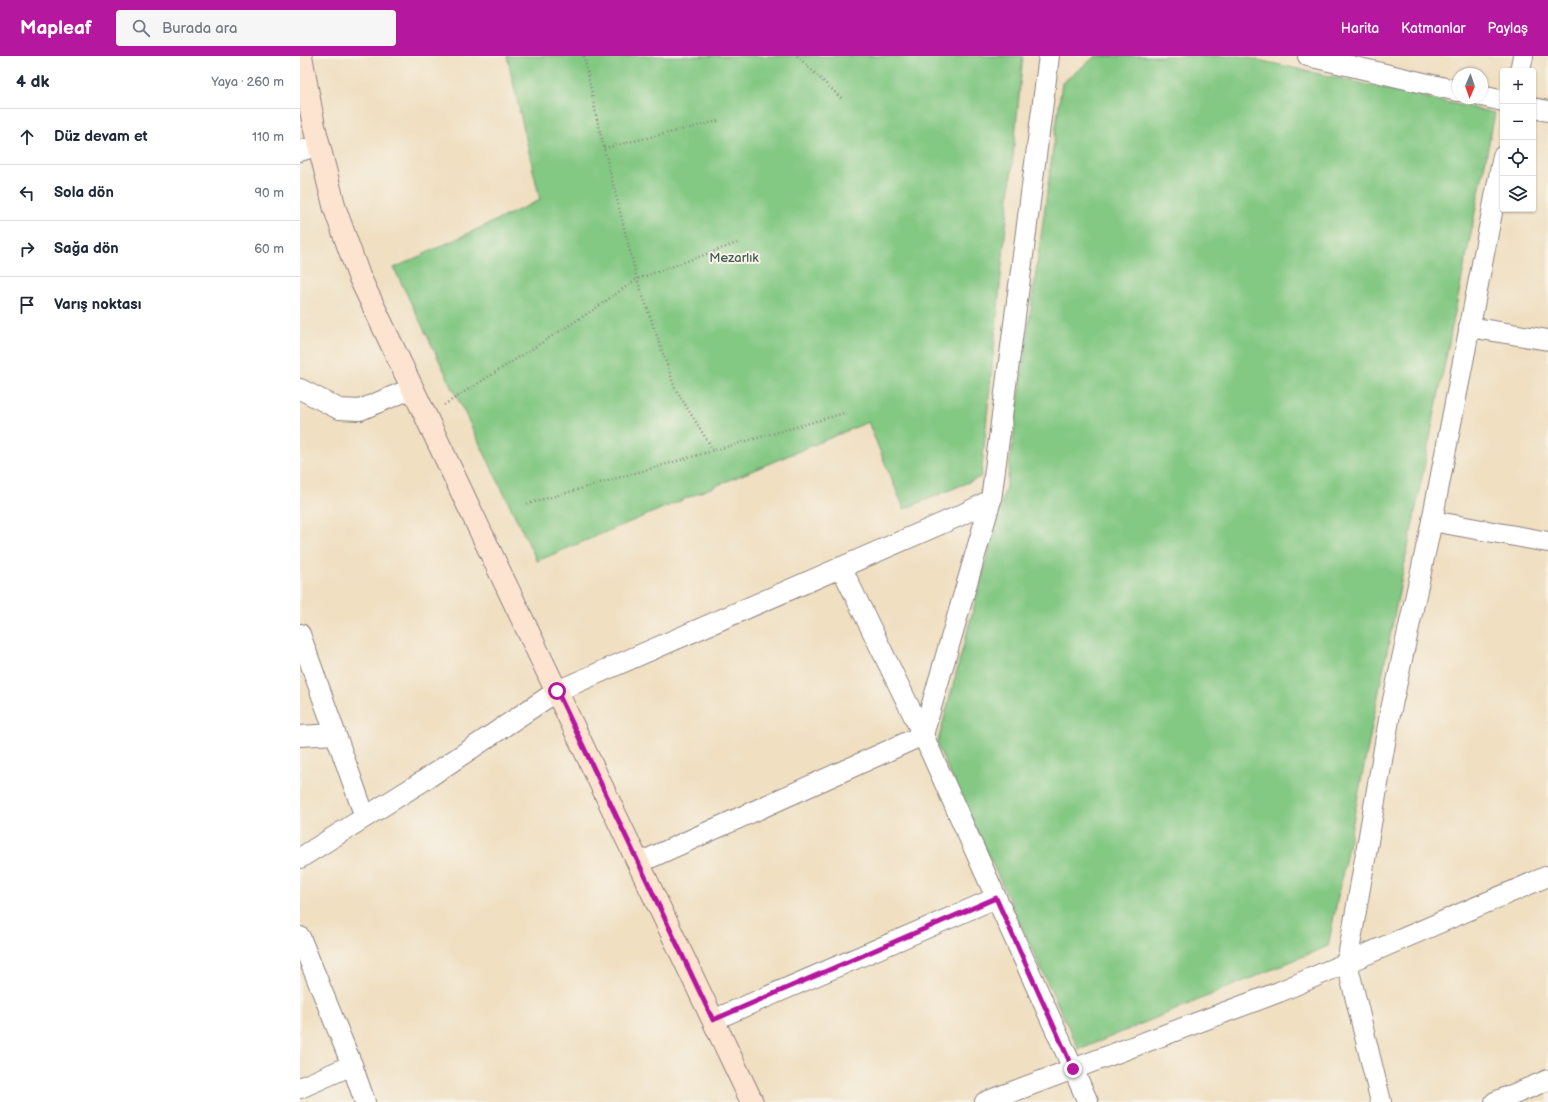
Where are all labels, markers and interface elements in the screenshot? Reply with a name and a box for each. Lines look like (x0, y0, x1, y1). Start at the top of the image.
search box (116, 10, 396, 46)
text: Mapleaf (20, 17, 92, 40)
icon: search (130, 17, 152, 39)
text: Burada ara (162, 19, 237, 38)
text: Harita (1341, 20, 1379, 37)
text: Katmanlar (1401, 20, 1466, 37)
text: Paylaş (1488, 20, 1528, 37)
north arrow (1452, 68, 1488, 104)
map controls (1500, 68, 1536, 212)
button: + (1500, 68, 1536, 104)
text: 4 dk (16, 72, 49, 92)
text: Yaya · 260 m (211, 74, 284, 90)
button: − (1500, 104, 1536, 140)
icon: ahead (16, 126, 38, 148)
text: Düz devam et (54, 127, 148, 146)
text: 110 m (252, 129, 284, 145)
button: locate (1500, 140, 1536, 176)
button: layers (1500, 176, 1536, 212)
icon: left (16, 182, 38, 204)
text: Sola dön (54, 183, 114, 202)
text: 90 m (255, 185, 284, 201)
icon: right (16, 238, 38, 260)
text: Sağa dön (54, 239, 119, 258)
text: 60 m (254, 241, 284, 257)
park label: Mezarlık (709, 250, 759, 266)
icon: arrive (16, 294, 38, 316)
text: Varış noktası (54, 295, 141, 314)
route start (548, 682, 566, 700)
route end (1064, 1060, 1082, 1078)

